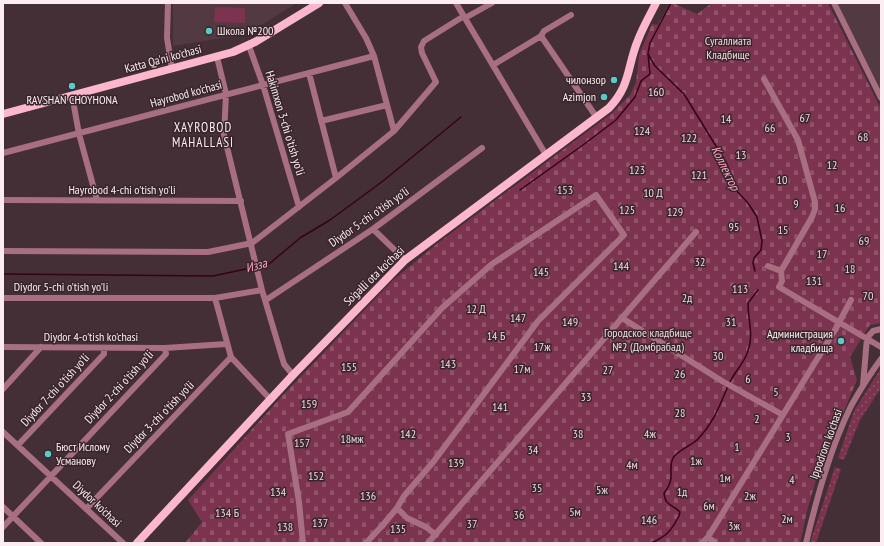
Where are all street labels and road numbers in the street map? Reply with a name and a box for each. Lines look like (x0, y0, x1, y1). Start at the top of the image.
street label: Katta Qa'ni ko'chasi (123, 41, 203, 76)
street label: Hakimxon 3-chi o'tish yo'li (262, 69, 309, 177)
street label: Hayrobod ko'chasi (148, 77, 223, 110)
street label: Hayrobod 4-chi o'tish yo'li (68, 182, 176, 197)
street label: Diydor 5-chi o'tish yo'li (326, 183, 412, 250)
street label: So'galli ota ko'chasi (340, 243, 407, 308)
street label: Diydor 5-chi o'tish yo'li (14, 279, 108, 294)
street label: Diydor 4-o'tish ko'chasi (44, 329, 138, 344)
street label: Diydor 2-chi o'tish yo'li (81, 347, 156, 426)
street label: Diydor 7-chi o'tish yo'li (17, 350, 92, 429)
street label: Diydor 3-chi o'tish yo'li (120, 377, 197, 456)
street label: Ippodrom ko'chasi (806, 407, 845, 481)
street label: Diydor ko'chasi (70, 477, 125, 530)

